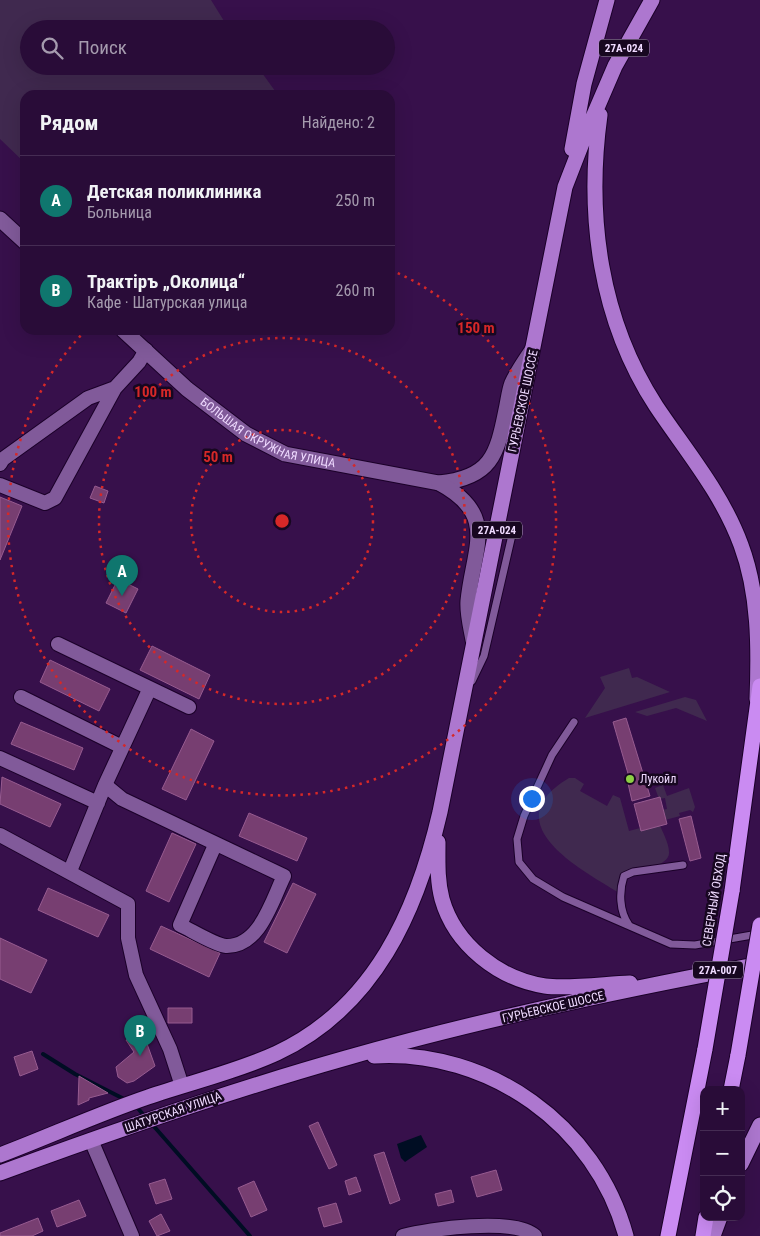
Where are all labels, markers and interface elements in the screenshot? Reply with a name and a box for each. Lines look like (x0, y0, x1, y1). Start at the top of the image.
search box (20, 20, 395, 75)
icon: search (38, 34, 66, 62)
text: Поиск (78, 36, 127, 59)
road number: 27А-024 (599, 40, 649, 56)
text: Рядом (40, 111, 99, 135)
text: Найдено: 2 (302, 113, 375, 132)
text: Детская поликлиника (87, 180, 261, 203)
text: A (51, 191, 61, 210)
text: 250 m (336, 191, 375, 210)
text: Больница (87, 203, 152, 222)
text: Трактiръ „Околица“ (87, 270, 245, 293)
text: B (52, 281, 60, 300)
text: 260 m (336, 281, 375, 300)
text: Кафе · Шатурская улица (87, 293, 247, 312)
text: 150 m (457, 319, 495, 337)
street label: ГУРЬЕВСКОЕ ШОССЕ (505, 349, 541, 453)
text: 100 m (134, 383, 172, 401)
street label: БОЛЬШАЯ ОКРУЖНАЯ УЛИЦА (198, 395, 337, 470)
text: 50 m (203, 448, 233, 466)
centre of rings (273, 512, 291, 530)
road number: 27А-024 (472, 522, 522, 538)
pin: A (106, 555, 138, 596)
place label: Лукойл (640, 772, 676, 786)
marker: Лукойл (624, 773, 636, 785)
your location (519, 786, 545, 812)
street label: СЕВЕРНЫЙ ОБХОД (699, 852, 728, 947)
road number: 27А-007 (693, 962, 743, 978)
street label: ГУРЬЕВСКОЕ ШОССЕ (501, 988, 605, 1026)
pin: B (124, 1015, 156, 1056)
map controls (700, 1086, 745, 1221)
button: + (700, 1086, 745, 1131)
street label: ШАТУРСКАЯ УЛИЦА (123, 1089, 223, 1135)
button: − (700, 1131, 745, 1176)
button: locate (700, 1176, 745, 1221)

